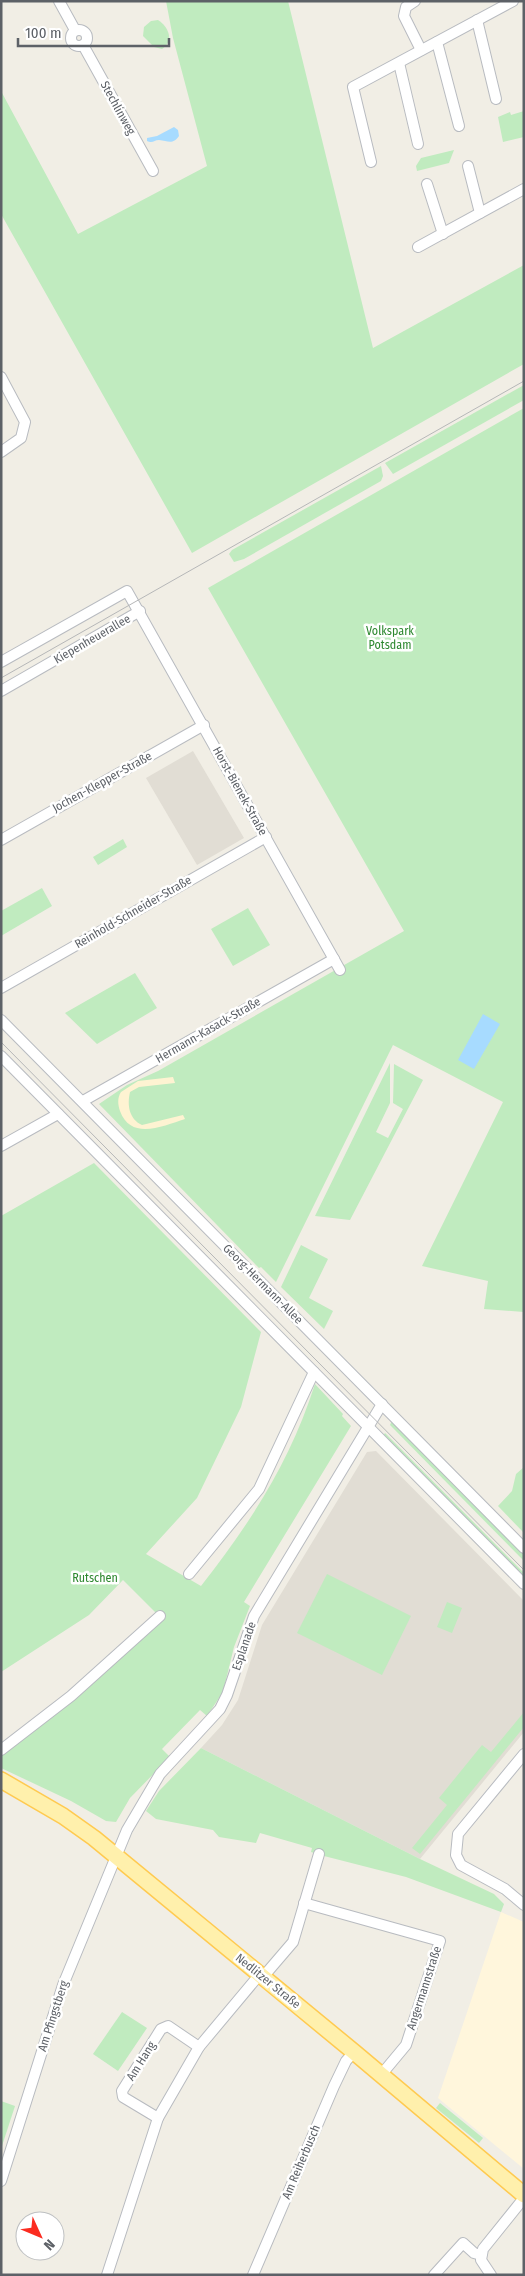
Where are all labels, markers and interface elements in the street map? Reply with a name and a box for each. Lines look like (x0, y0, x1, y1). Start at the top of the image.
scale bar (18, 15, 169, 47)
text: 100 m (25, 24, 62, 42)
street label: Stechlinweg (98, 79, 139, 138)
street label: Kiepenheuerallee (51, 611, 133, 667)
park label: Volkspark Potsdam (366, 624, 414, 652)
street label: Horst-Bienek-Straße (210, 744, 270, 838)
street label: Jochen-Klepper-Straße (50, 749, 154, 815)
street label: Reinhold-Schneider-Straße (72, 873, 194, 951)
street label: Hermann-Kasack-Straße (153, 994, 263, 1066)
street label: Georg-Hermann-Allee (220, 1241, 306, 1327)
park label: Rutschen (72, 1571, 118, 1585)
street label: Esplanade (229, 1620, 259, 1672)
street label: Angermannstraße (404, 1944, 444, 2032)
street label: Nedlitzer Straße (233, 1951, 303, 2011)
street label: Am Pfingstberg (35, 1978, 71, 2053)
street label: Am Hang (124, 2039, 159, 2083)
street label: Am Reiherbusch (279, 2123, 323, 2201)
north arrow (15, 2211, 65, 2261)
text: N (40, 2236, 58, 2254)

